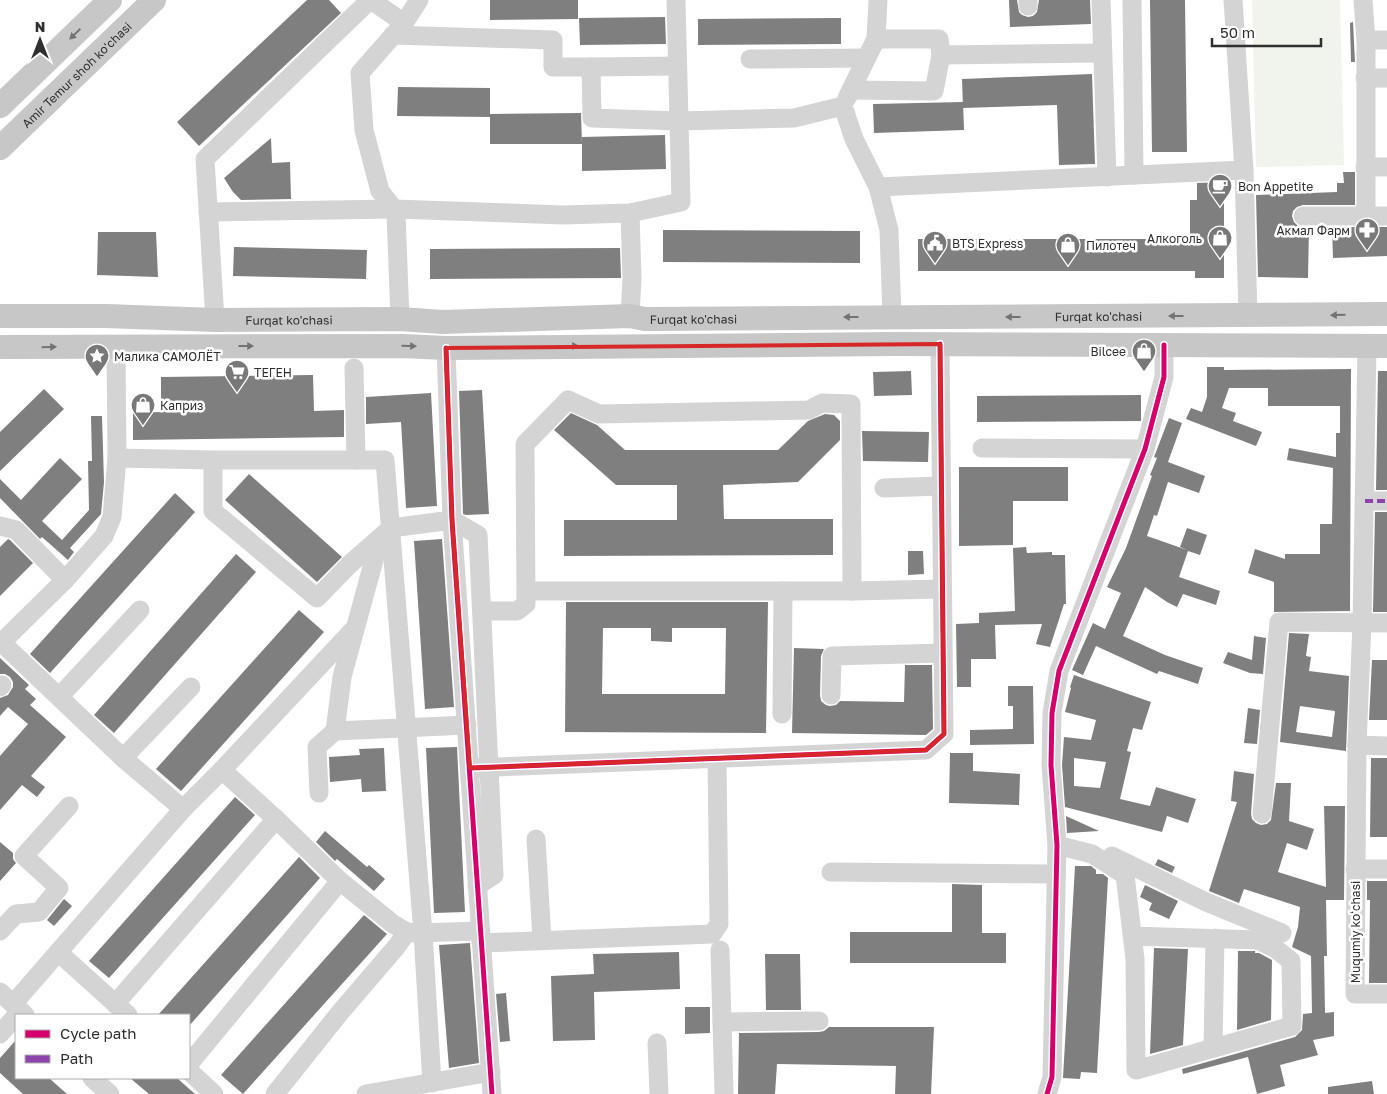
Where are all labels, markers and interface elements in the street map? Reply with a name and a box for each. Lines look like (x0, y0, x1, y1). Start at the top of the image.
north arrow (15, 15, 65, 65)
scale bar (1212, 15, 1321, 47)
street label: Amir Temur shoh ko'chasi (18, 18, 134, 131)
text: N (35, 18, 45, 35)
text: 50 m (1220, 23, 1255, 41)
one-way arrow (69, 28, 81, 40)
cafe icon: Bon Appetite (1207, 173, 1233, 207)
place label: Bon Appetite (1238, 179, 1313, 194)
pharmacy icon: Акмал Фарм (1354, 217, 1380, 251)
place label: Акмал Фарм (1276, 223, 1350, 238)
shop icon: Алкоголь (1207, 225, 1233, 259)
public building icon: BTS Express (922, 230, 948, 264)
place label: Алкоголь (1147, 231, 1202, 246)
shop icon: Пилотеч (1055, 232, 1081, 266)
place label: BTS Express (952, 236, 1023, 251)
place label: Пилотеч (1086, 238, 1136, 253)
street label: Furqat ko'chasi (1055, 308, 1142, 324)
street label: Furqat ko'chasi (650, 311, 737, 326)
one-way arrow (1330, 311, 1346, 319)
street label: Furqat ko'chasi (245, 312, 333, 327)
one-way arrow (1168, 312, 1184, 320)
one-way arrow (843, 313, 859, 321)
one-way arrow (1005, 313, 1021, 321)
shop icon: Bilcee (1131, 338, 1157, 372)
one-way arrow (238, 342, 254, 350)
one-way arrow (563, 342, 579, 350)
one-way arrow (41, 343, 57, 351)
place icon: Малика САМОЛЁТ (84, 343, 110, 377)
one-way arrow (401, 343, 417, 351)
place label: Bilcee (1091, 344, 1126, 359)
place label: Малика САМОЛЁТ (114, 349, 221, 364)
supermarket icon: ТЕГЕН (224, 359, 250, 393)
place label: ТЕГЕН (254, 365, 292, 380)
shop icon: Каприз (130, 392, 156, 426)
place label: Каприз (160, 398, 203, 413)
street label: Muqumiy koʻchasi (1348, 881, 1363, 983)
legend (15, 1014, 190, 1079)
text: Cycle path (60, 1024, 136, 1042)
text: Path (60, 1049, 93, 1067)

